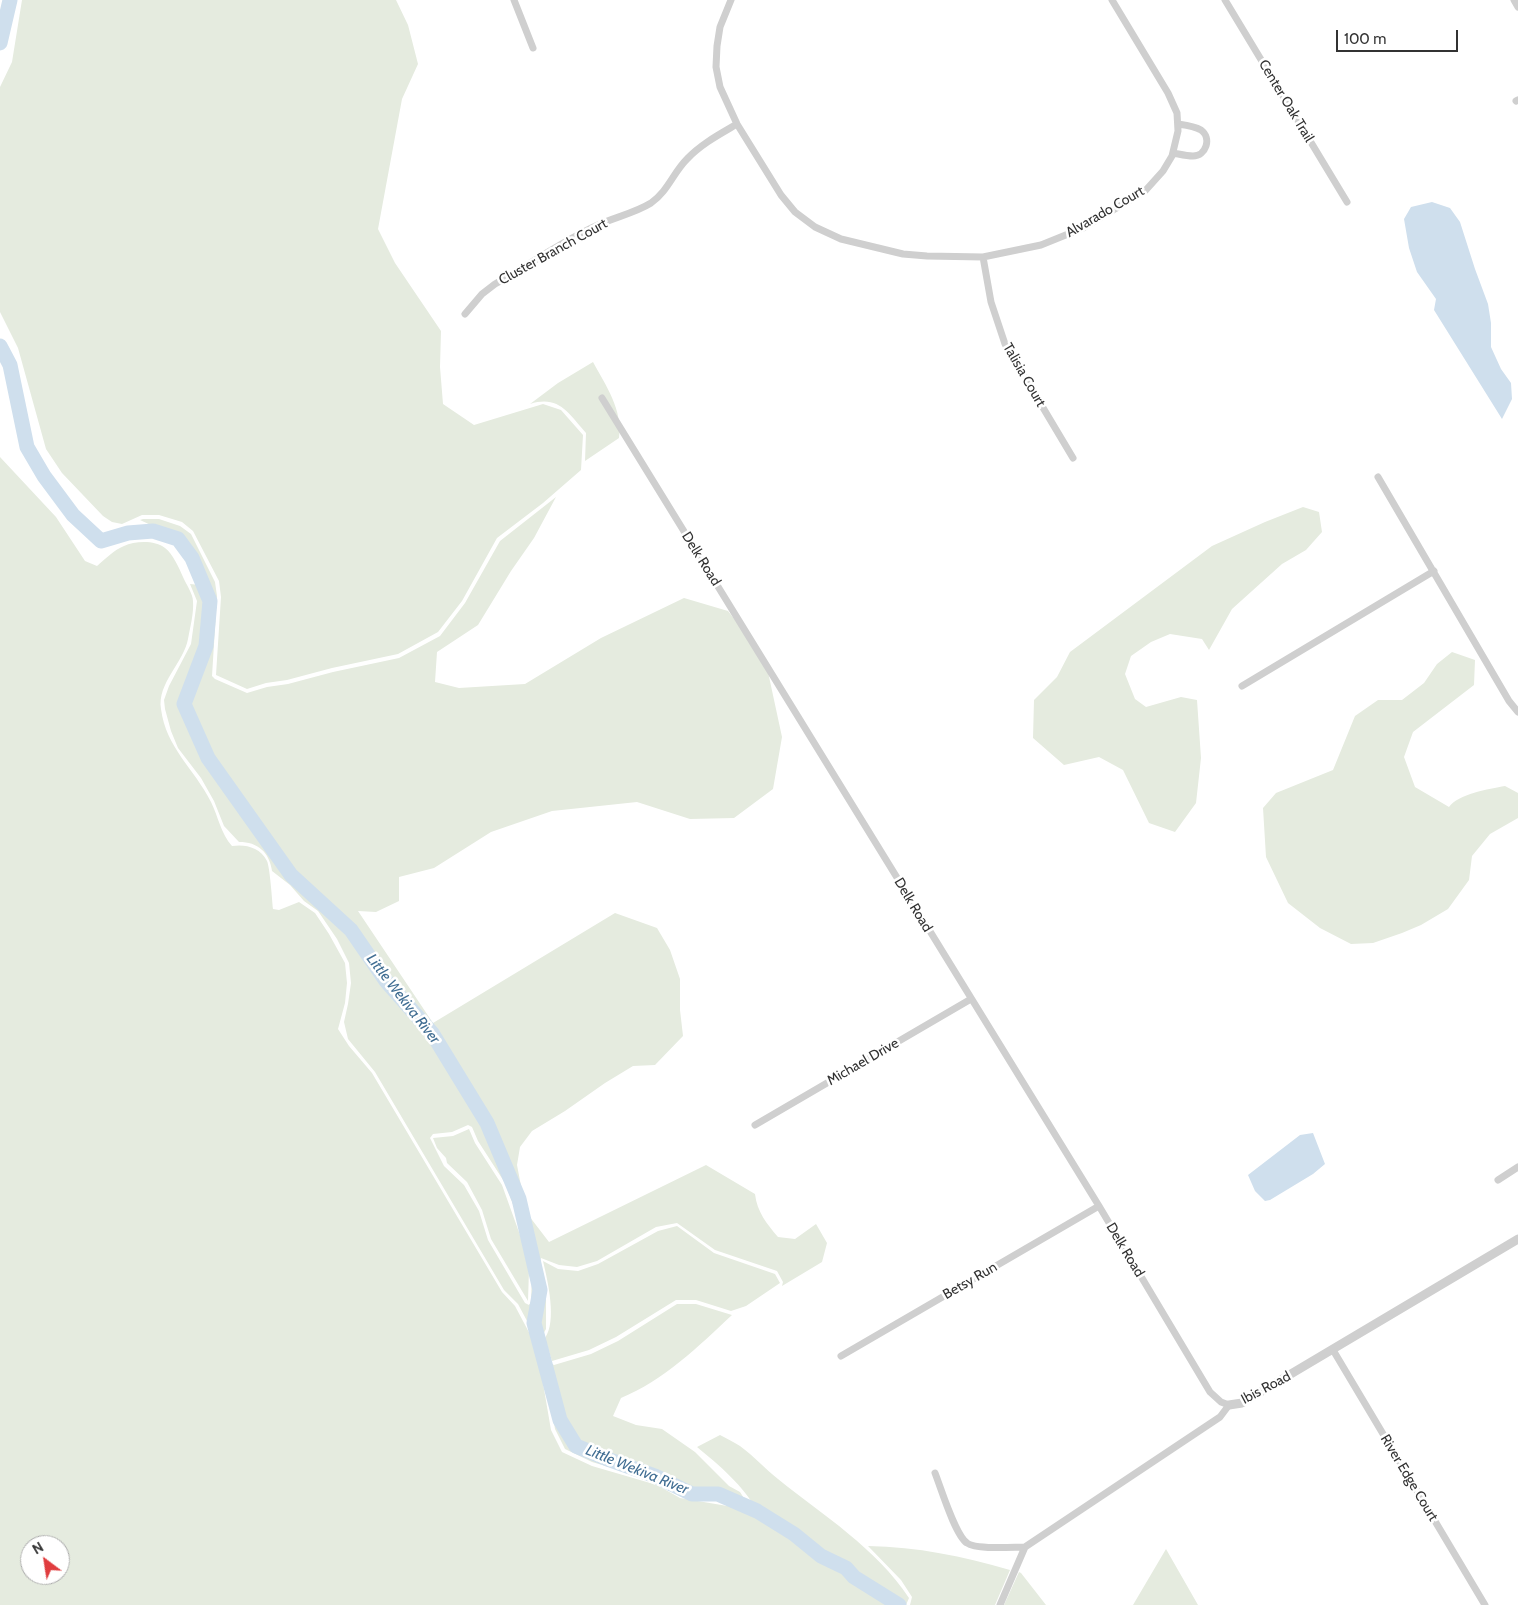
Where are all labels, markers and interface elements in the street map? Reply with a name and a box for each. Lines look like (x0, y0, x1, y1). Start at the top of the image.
scale bar (1338, 20, 1460, 52)
text: 100 m (1344, 30, 1386, 48)
street label: Center Oak Trail (1255, 57, 1317, 145)
street label: Alvarado Court (1063, 183, 1147, 241)
street label: Cluster Branch Court (496, 215, 610, 289)
street label: Talisia Court (999, 340, 1049, 410)
street label: Delk Road (678, 529, 724, 589)
street label: Delk Road (890, 875, 936, 935)
water label: Little Wekiva River (362, 950, 444, 1048)
street label: Michael Drive (824, 1035, 902, 1089)
street label: Delk Road (1102, 1220, 1148, 1280)
street label: Betsy Run (940, 1259, 1000, 1303)
street label: Ibis Road (1238, 1368, 1294, 1408)
street label: River Edge Court (1377, 1432, 1441, 1524)
water label: Little Wekiva River (583, 1441, 691, 1499)
north arrow (20, 1535, 70, 1585)
text: N (29, 1538, 47, 1558)

